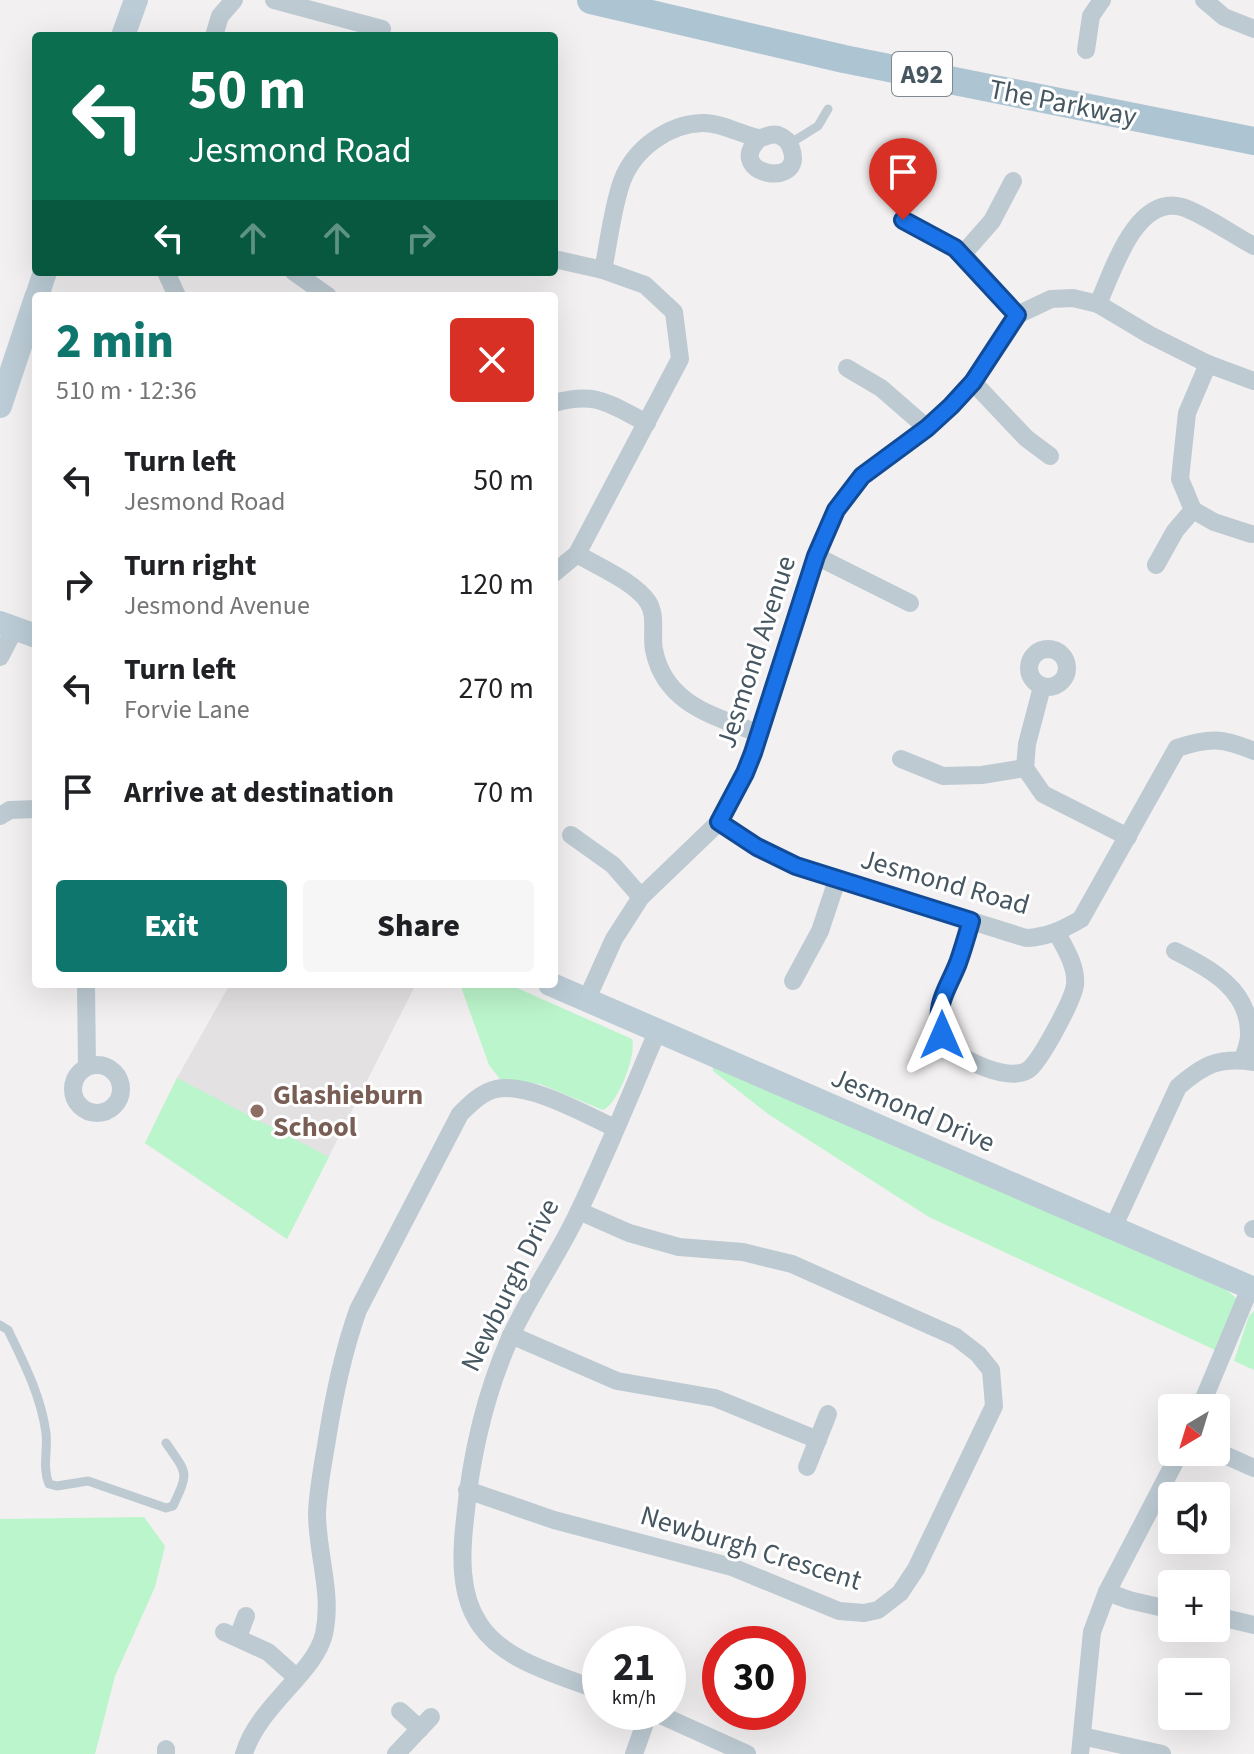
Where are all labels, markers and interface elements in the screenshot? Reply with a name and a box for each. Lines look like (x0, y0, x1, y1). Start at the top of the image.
text: 50 m (188, 51, 306, 130)
road number: A92 (892, 52, 952, 96)
icon: left (56, 64, 160, 168)
street label: The Parkway (986, 69, 1140, 137)
text: Jesmond Road (188, 125, 412, 176)
pin (869, 138, 937, 220)
icon: arrive (881, 150, 925, 194)
icon: left (147, 216, 191, 260)
icon: ahead (231, 216, 275, 260)
icon: ahead (315, 216, 359, 260)
icon: right (399, 216, 443, 260)
text: 2 min (56, 308, 174, 376)
button: close (450, 318, 534, 402)
text: 510 m · 12:36 (56, 372, 197, 409)
text: Turn left (124, 440, 236, 483)
icon: left (56, 458, 100, 502)
text: 50 m (473, 459, 534, 502)
text: Jesmond Road (124, 483, 286, 520)
text: Turn right (124, 544, 256, 587)
street label: Jesmond Avenue (706, 551, 806, 753)
icon: right (56, 562, 100, 606)
text: 120 m (458, 563, 534, 606)
text: Jesmond Avenue (124, 587, 310, 624)
text: Turn left (124, 648, 236, 691)
icon: left (56, 666, 100, 710)
text: 270 m (458, 667, 534, 710)
text: Forvie Lane (124, 691, 250, 728)
icon: arrive (56, 770, 100, 814)
text: Arrive at destination (124, 771, 394, 814)
text: 70 m (473, 771, 534, 814)
street label: Jesmond Road (856, 839, 1034, 925)
button: Exit (56, 880, 287, 972)
button: Share (303, 880, 534, 972)
position arrow (900, 993, 984, 1077)
street label: Jesmond Drive (825, 1057, 1001, 1163)
place label: Glashieburn School (273, 1075, 423, 1147)
marker: Glashieburn School (248, 1102, 266, 1120)
street label: Newburgh Drive (451, 1192, 569, 1378)
north arrow (1158, 1394, 1230, 1466)
map controls (1158, 1394, 1230, 1730)
button: sound (1158, 1482, 1230, 1554)
street label: Newburgh Crescent (636, 1495, 867, 1601)
button: + (1158, 1570, 1230, 1642)
speed limit sign: 30 (702, 1626, 806, 1730)
text: 21 (613, 1639, 655, 1696)
button: − (1158, 1658, 1230, 1730)
text: km/h (612, 1684, 656, 1712)

